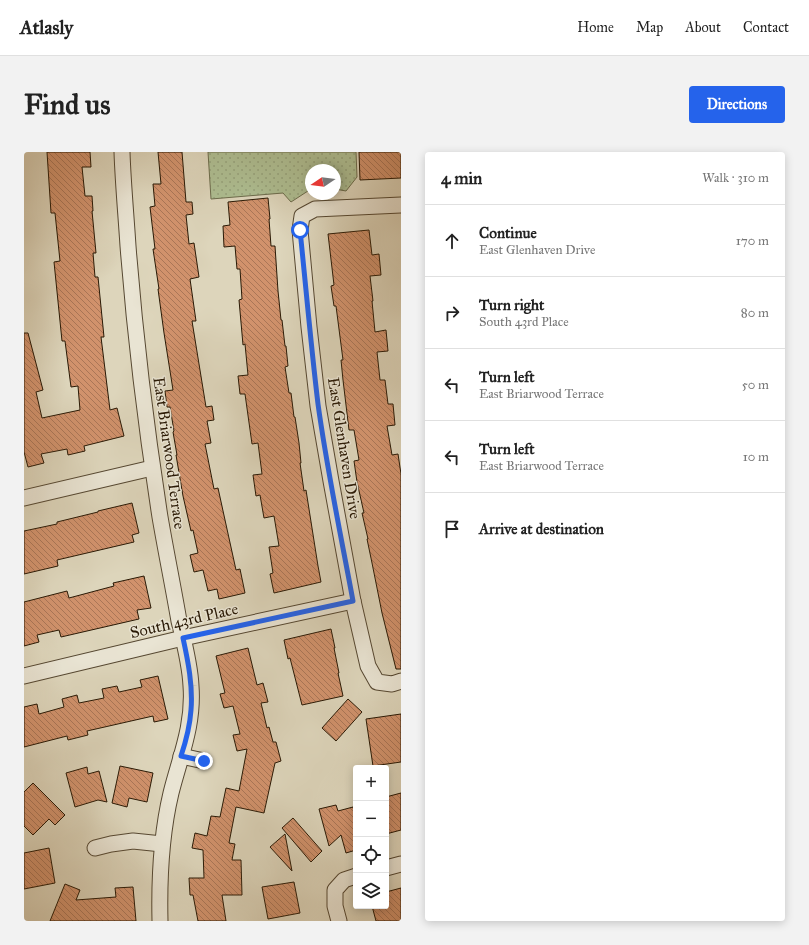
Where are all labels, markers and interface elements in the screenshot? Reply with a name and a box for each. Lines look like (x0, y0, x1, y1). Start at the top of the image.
text: Atlasly (20, 16, 73, 39)
text: Home (577, 19, 614, 36)
text: Map (636, 19, 663, 36)
text: About (685, 19, 721, 36)
text: Contact (743, 19, 789, 36)
button: Directions (689, 86, 785, 123)
text: Find us (24, 87, 110, 122)
north arrow (305, 164, 341, 200)
text: 4 min (441, 168, 482, 189)
text: Walk · 310 m (702, 170, 769, 186)
route start (291, 221, 309, 239)
text: Continue (479, 224, 537, 242)
icon: ahead (441, 230, 463, 252)
text: 170 m (736, 233, 769, 249)
text: East Glenhaven Drive (479, 242, 595, 258)
text: Turn right (479, 296, 544, 314)
icon: right (441, 302, 463, 324)
text: 80 m (741, 305, 769, 321)
text: South 43rd Place (479, 314, 569, 330)
text: Turn left (479, 368, 535, 386)
icon: left (441, 374, 463, 396)
street label: East Briarwood Terrace (149, 376, 190, 531)
street label: East Glenhaven Drive (324, 376, 365, 521)
text: 50 m (742, 377, 769, 393)
text: East Briarwood Terrace (479, 386, 604, 402)
text: Turn left (479, 440, 535, 458)
icon: left (441, 446, 463, 468)
text: 10 m (743, 449, 769, 465)
text: East Briarwood Terrace (479, 458, 604, 474)
icon: arrive (441, 518, 463, 540)
text: Arrive at destination (479, 520, 604, 538)
street label: South 43rd Place (128, 599, 240, 642)
route end (195, 752, 213, 770)
map controls (353, 765, 389, 909)
button: + (353, 765, 389, 801)
button: − (353, 801, 389, 837)
button: locate (353, 837, 389, 873)
button: layers (353, 873, 389, 909)

